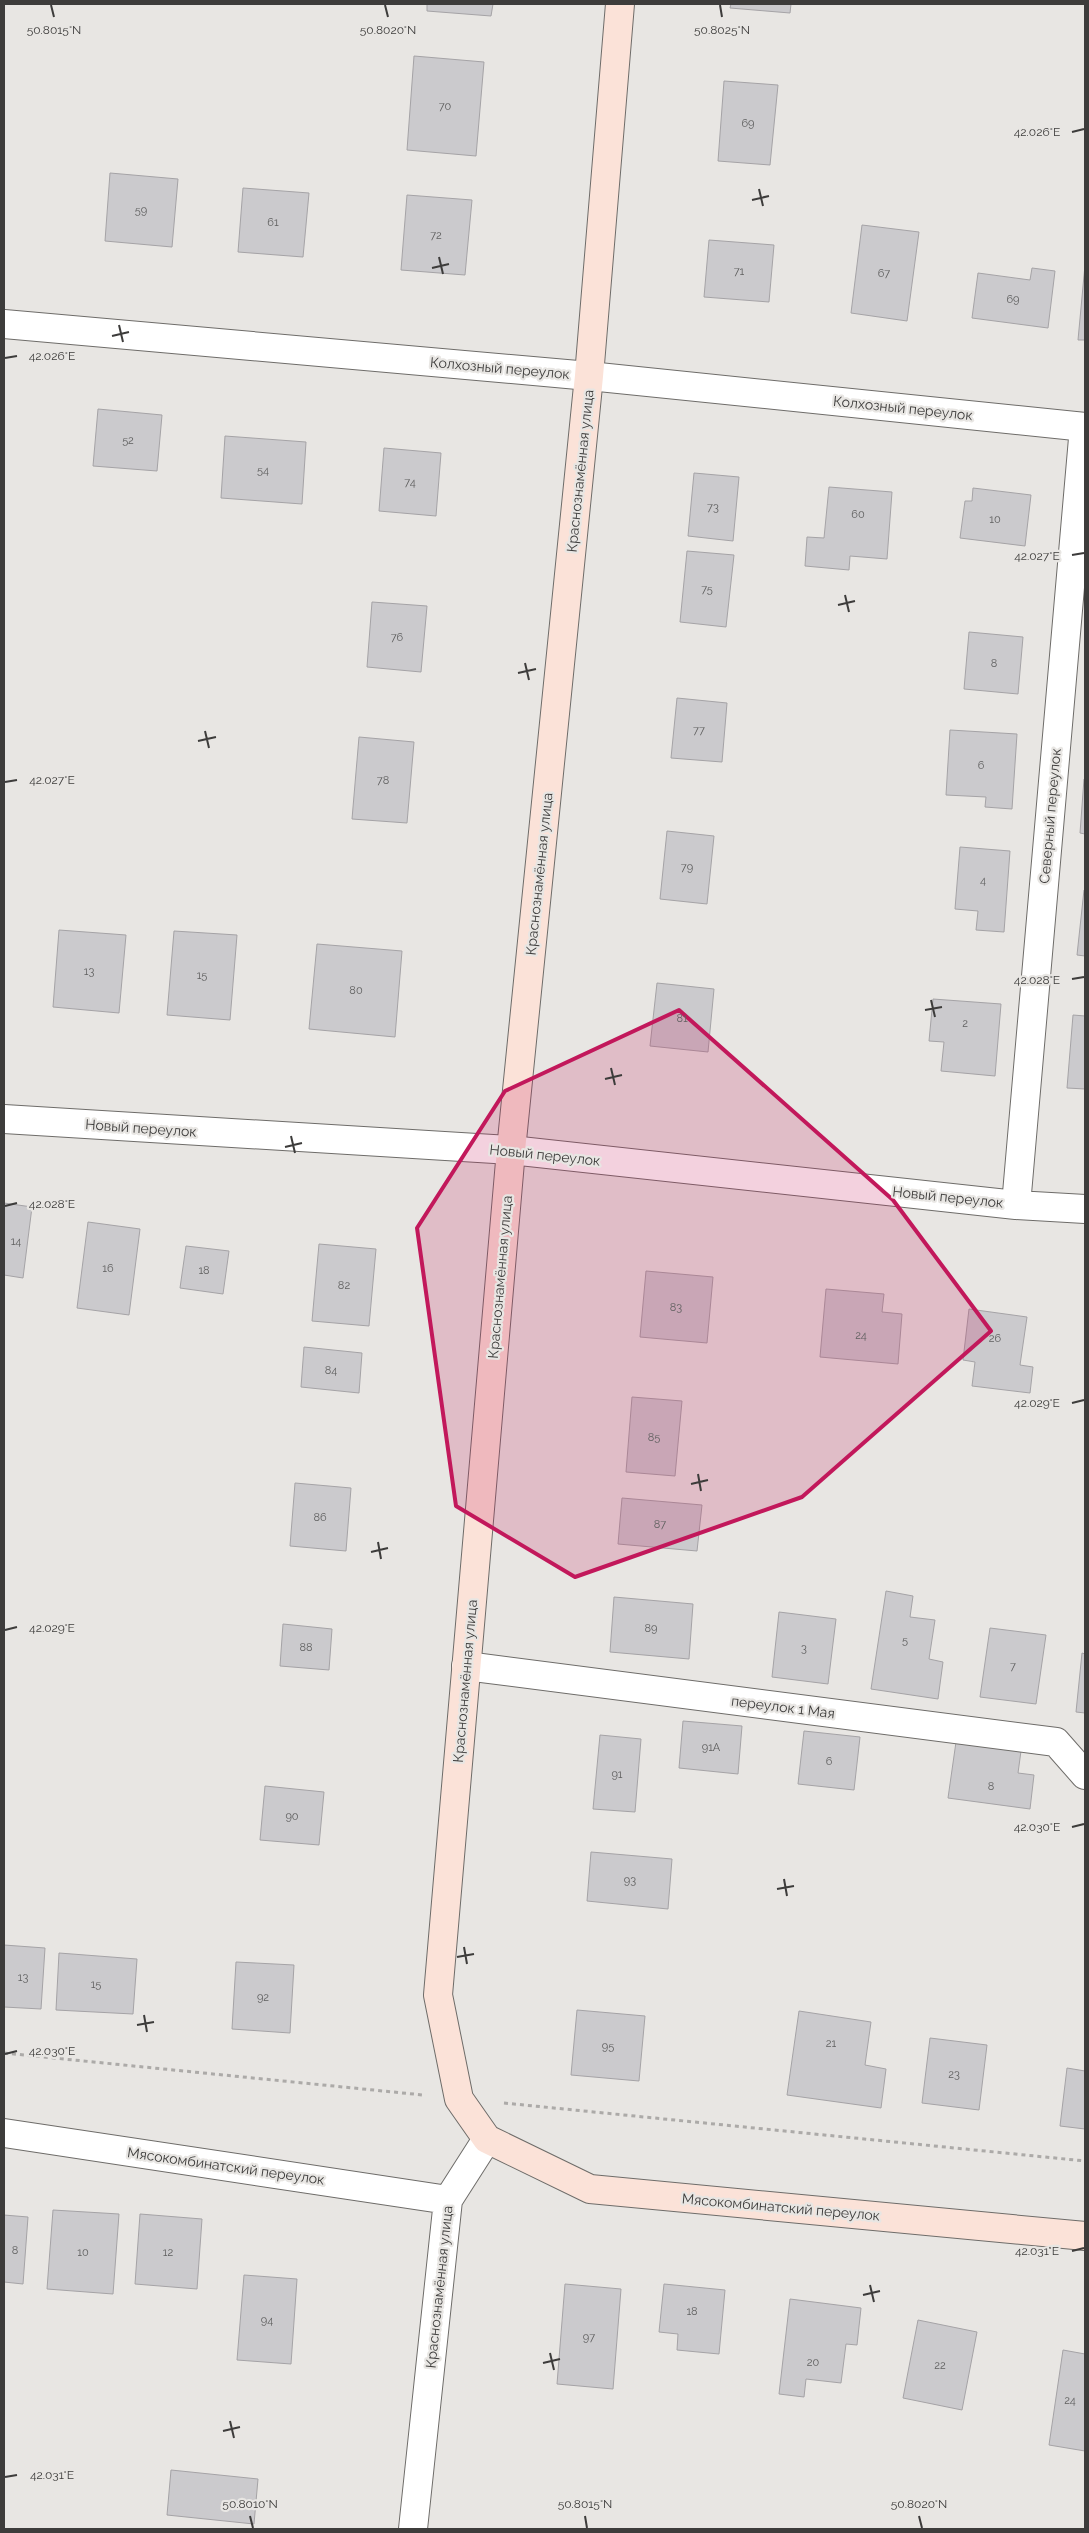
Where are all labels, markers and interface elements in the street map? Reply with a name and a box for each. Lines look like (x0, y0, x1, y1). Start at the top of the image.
text: 50.8015°N (27, 23, 81, 37)
text: 50.8020°N (360, 23, 416, 37)
text: 50.8025°N (694, 23, 750, 37)
house number: 70 (439, 100, 452, 113)
house number: 69 (741, 117, 755, 130)
text: 42.026°E (1014, 125, 1060, 139)
house number: 59 (135, 204, 147, 217)
house number: 61 (267, 216, 279, 229)
house number: 72 (430, 229, 442, 242)
house number: 71 (734, 265, 745, 278)
house number: 67 (878, 267, 890, 280)
house number: 69 (1006, 293, 1020, 306)
text: 42.026°E (29, 349, 75, 363)
street label: Колхозный переулок (430, 354, 570, 382)
street label: Краснознамённая улица (563, 389, 597, 553)
street label: Колхозный переулок (833, 393, 973, 423)
house number: 52 (122, 434, 134, 447)
house number: 54 (257, 464, 269, 477)
house number: 74 (404, 476, 416, 489)
house number: 73 (707, 501, 719, 514)
house number: 60 (851, 508, 865, 521)
house number: 10 (989, 513, 1001, 526)
text: 42.027°E (1014, 549, 1060, 563)
house number: 75 (701, 583, 713, 596)
house number: 76 (391, 631, 404, 644)
house number: 8 (991, 657, 997, 670)
house number: 77 (693, 724, 705, 737)
street label: Северный переулок (1036, 748, 1064, 884)
house number: 6 (978, 759, 985, 772)
text: 42.027°E (29, 773, 75, 787)
house number: 78 (377, 774, 389, 787)
street label: Краснознамённая улица (522, 792, 556, 956)
house number: 79 (681, 861, 693, 874)
house number: 4 (980, 874, 986, 887)
house number: 13 (84, 965, 94, 978)
house number: 15 (197, 969, 207, 982)
text: 42.028°E (1014, 973, 1060, 987)
house number: 80 (349, 984, 363, 997)
house number: 81 (676, 1012, 688, 1025)
house number: 2 (962, 1017, 968, 1030)
street label: Новый переулок (85, 1116, 197, 1140)
street label: Новый переулок (489, 1141, 601, 1169)
street label: Новый переулок (892, 1183, 1004, 1211)
street label: Краснознамённая улица (485, 1195, 515, 1359)
text: 42.028°E (29, 1197, 75, 1211)
house number: 14 (11, 1235, 21, 1248)
house number: 16 (102, 1262, 114, 1275)
house number: 18 (198, 1264, 210, 1277)
house number: 82 (338, 1279, 350, 1292)
house number: 83 (670, 1301, 682, 1314)
house number: 24 (855, 1329, 867, 1342)
house number: 26 (989, 1332, 1002, 1345)
house number: 84 (325, 1364, 337, 1377)
text: 42.029°E (1014, 1396, 1060, 1410)
house number: 85 (648, 1431, 660, 1444)
house number: 86 (313, 1511, 327, 1524)
house number: 87 (654, 1518, 666, 1531)
street label: Краснознамённая улица (450, 1599, 480, 1763)
text: 42.029°E (29, 1621, 75, 1635)
house number: 89 (645, 1622, 657, 1635)
house number: 5 (902, 1634, 908, 1647)
house number: 88 (299, 1641, 313, 1654)
house number: 3 (801, 1642, 807, 1655)
house number: 7 (1010, 1660, 1016, 1673)
street label: переулок 1 Мая (730, 1693, 836, 1721)
house number: 91А (702, 1741, 721, 1754)
house number: 6 (826, 1755, 833, 1768)
house number: 91 (611, 1768, 623, 1781)
house number: 8 (988, 1780, 994, 1793)
house number: 90 (285, 1810, 299, 1823)
text: 42.030°E (1014, 1820, 1060, 1834)
house number: 93 (624, 1874, 636, 1887)
house number: 13 (18, 1971, 28, 1984)
house number: 15 (91, 1978, 101, 1991)
house number: 92 (257, 1991, 269, 2004)
house number: 21 (826, 2037, 837, 2050)
house number: 95 (602, 2040, 614, 2053)
text: 42.030°E (29, 2044, 75, 2058)
house number: 23 (948, 2068, 960, 2081)
street label: Мясокомбинатский переулок (126, 2144, 326, 2188)
street label: Мясокомбинатский переулок (681, 2190, 881, 2224)
street label: Краснознамённая улица (422, 2205, 456, 2369)
house number: 8 (12, 2244, 18, 2257)
text: 42.031°E (1015, 2244, 1059, 2258)
house number: 10 (77, 2246, 89, 2259)
house number: 12 (163, 2246, 173, 2259)
house number: 18 (686, 2305, 698, 2318)
house number: 94 (261, 2314, 273, 2327)
house number: 97 (583, 2331, 595, 2344)
house number: 20 (807, 2356, 819, 2369)
house number: 22 (934, 2359, 946, 2372)
house number: 24 (1064, 2394, 1076, 2407)
text: 42.031°E (30, 2468, 74, 2482)
text: 50.8010°N (222, 2497, 278, 2511)
text: 50.8015°N (558, 2497, 612, 2511)
text: 50.8020°N (891, 2497, 947, 2511)

